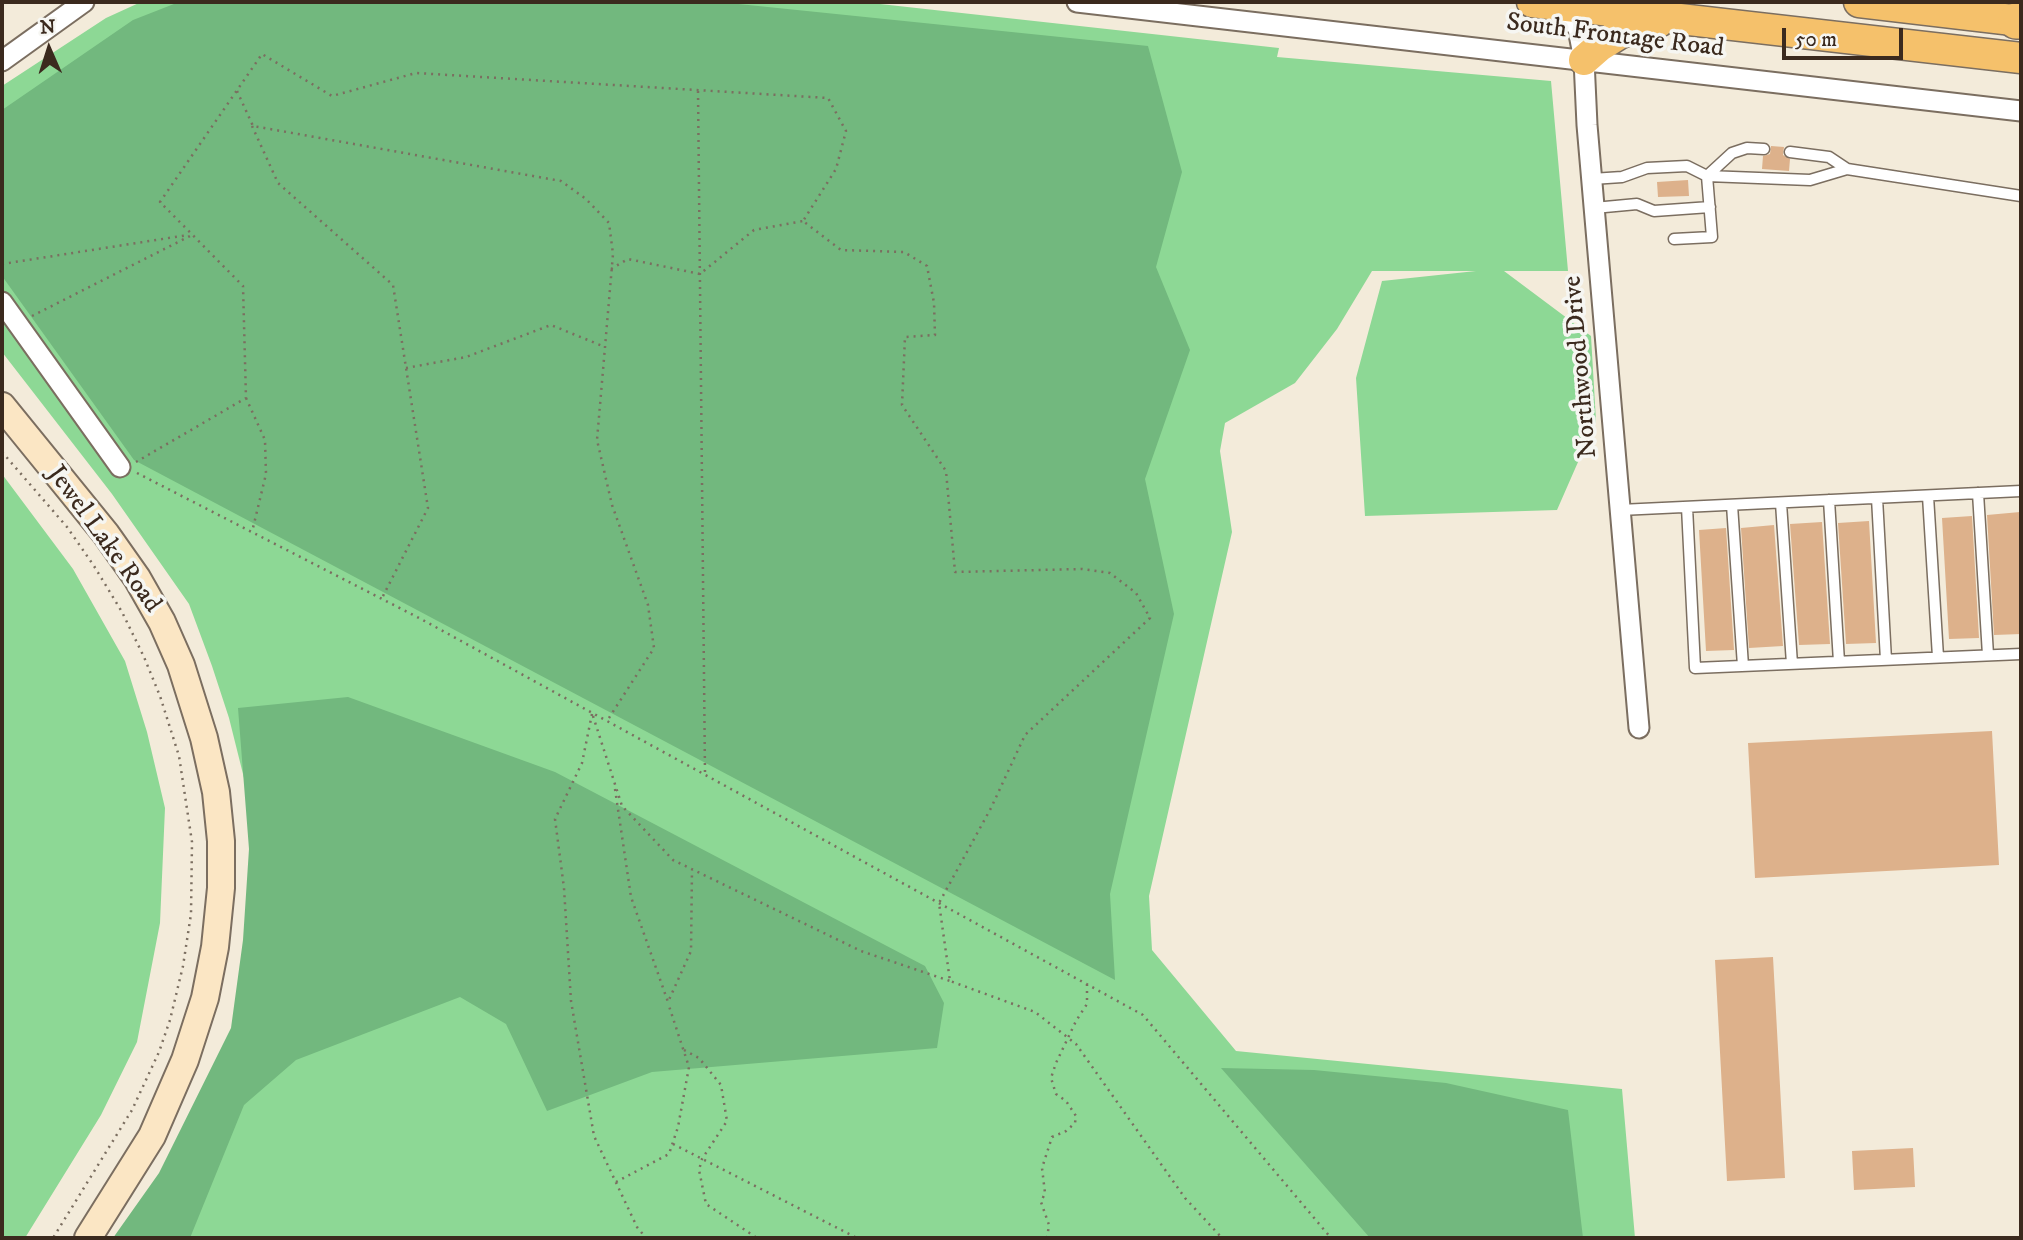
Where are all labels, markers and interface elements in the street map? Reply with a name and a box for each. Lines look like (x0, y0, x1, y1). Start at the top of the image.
street label: South Frontage Road (1504, 8, 1726, 66)
north arrow (14, 14, 84, 84)
scale bar (1785, 14, 1906, 58)
text: N (39, 16, 56, 39)
text: 50 m (1795, 27, 1837, 53)
street label: Northwood Drive (1558, 274, 1606, 460)
street label: Jewel Lake Road (39, 460, 167, 620)

